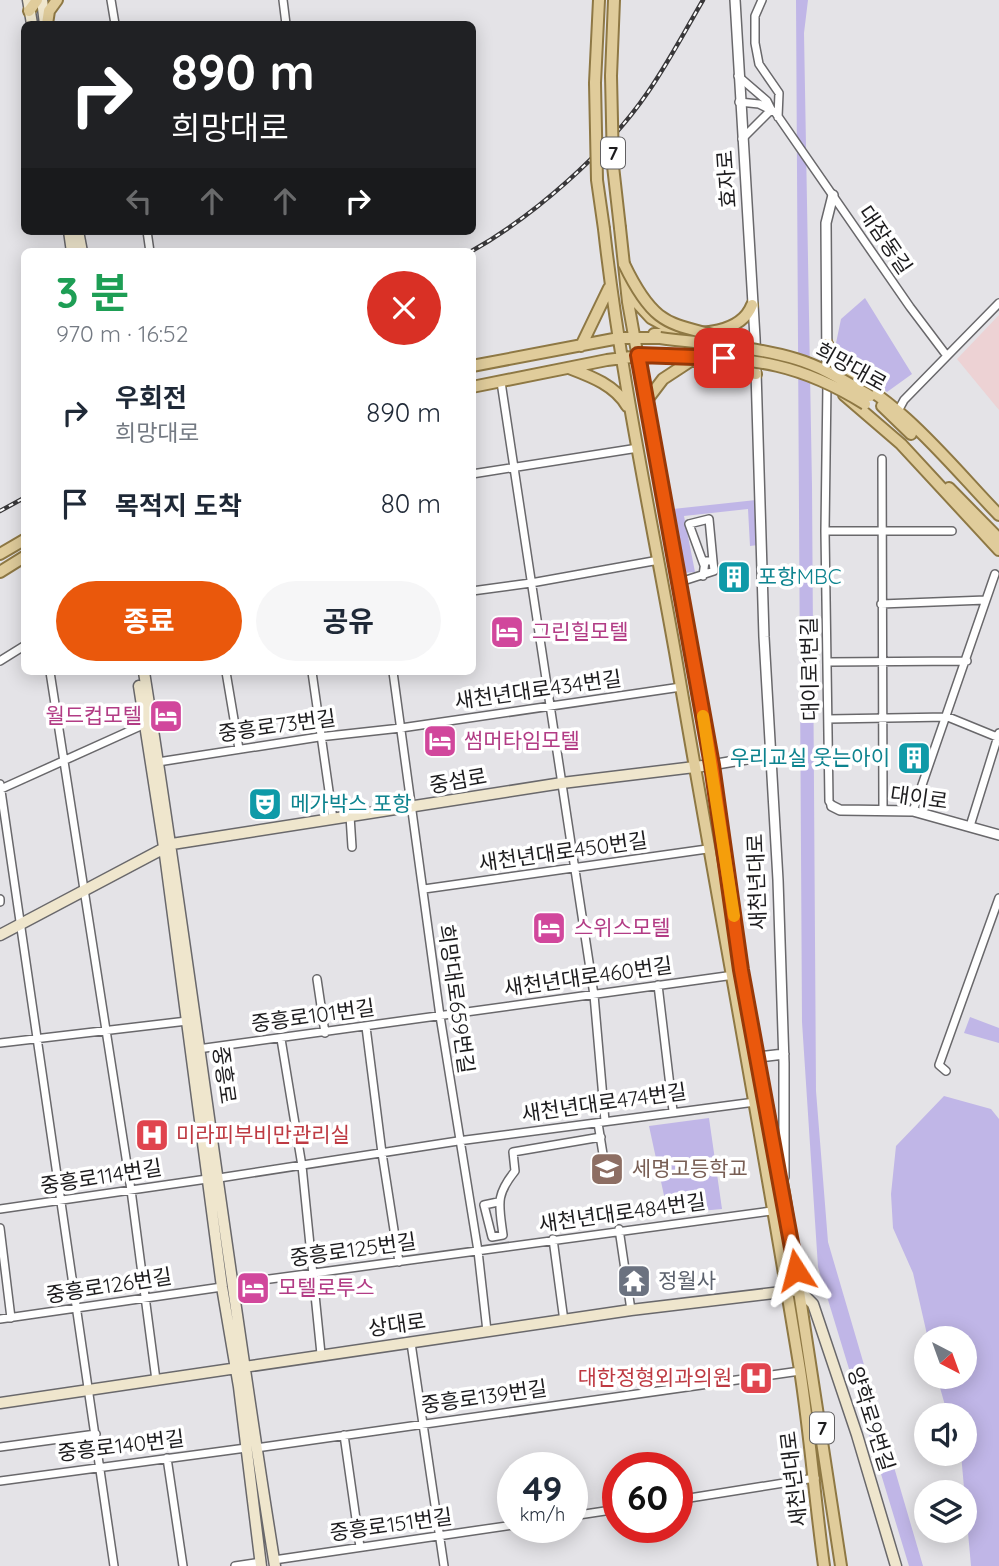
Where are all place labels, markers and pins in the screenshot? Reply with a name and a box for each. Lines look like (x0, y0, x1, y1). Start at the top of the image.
pin (694, 328, 754, 388)
building icon: 포항MBC (715, 558, 753, 596)
place label: 포항MBC (758, 563, 842, 589)
hotel icon: 그린힐모텔 (488, 613, 526, 651)
place label: 그린힐모텔 (532, 618, 629, 644)
hotel icon: 월드컵모텔 (147, 697, 185, 735)
place label: 월드컵모텔 (45, 702, 142, 728)
hotel icon: 썸머타임모텔 (421, 722, 459, 760)
place label: 썸머타임모텔 (464, 727, 580, 753)
building icon: 우리교실 웃는아이 (895, 739, 933, 777)
place label: 우리교실 웃는아이 (730, 744, 890, 770)
theatre icon: 메가박스 포항 (246, 785, 284, 823)
place label: 메가박스 포항 (290, 790, 412, 816)
hotel icon: 스위스모텔 (530, 909, 568, 947)
place label: 스위스모텔 (574, 914, 671, 940)
hospital icon: 미라피부비만관리실 (133, 1116, 171, 1154)
place label: 미라피부비만관리실 (176, 1121, 350, 1147)
school or university icon: 세명고등학교 (588, 1150, 626, 1188)
place label: 세명고등학교 (632, 1155, 748, 1181)
temple icon: 정월사 (615, 1262, 653, 1300)
place label: 정월사 (658, 1267, 716, 1293)
hotel icon: 모텔로투스 (234, 1269, 272, 1307)
place label: 모텔로투스 (278, 1274, 375, 1300)
hospital icon: 대한정형외과의원 (737, 1359, 775, 1397)
place label: 대한정형외과의원 (577, 1364, 732, 1390)

